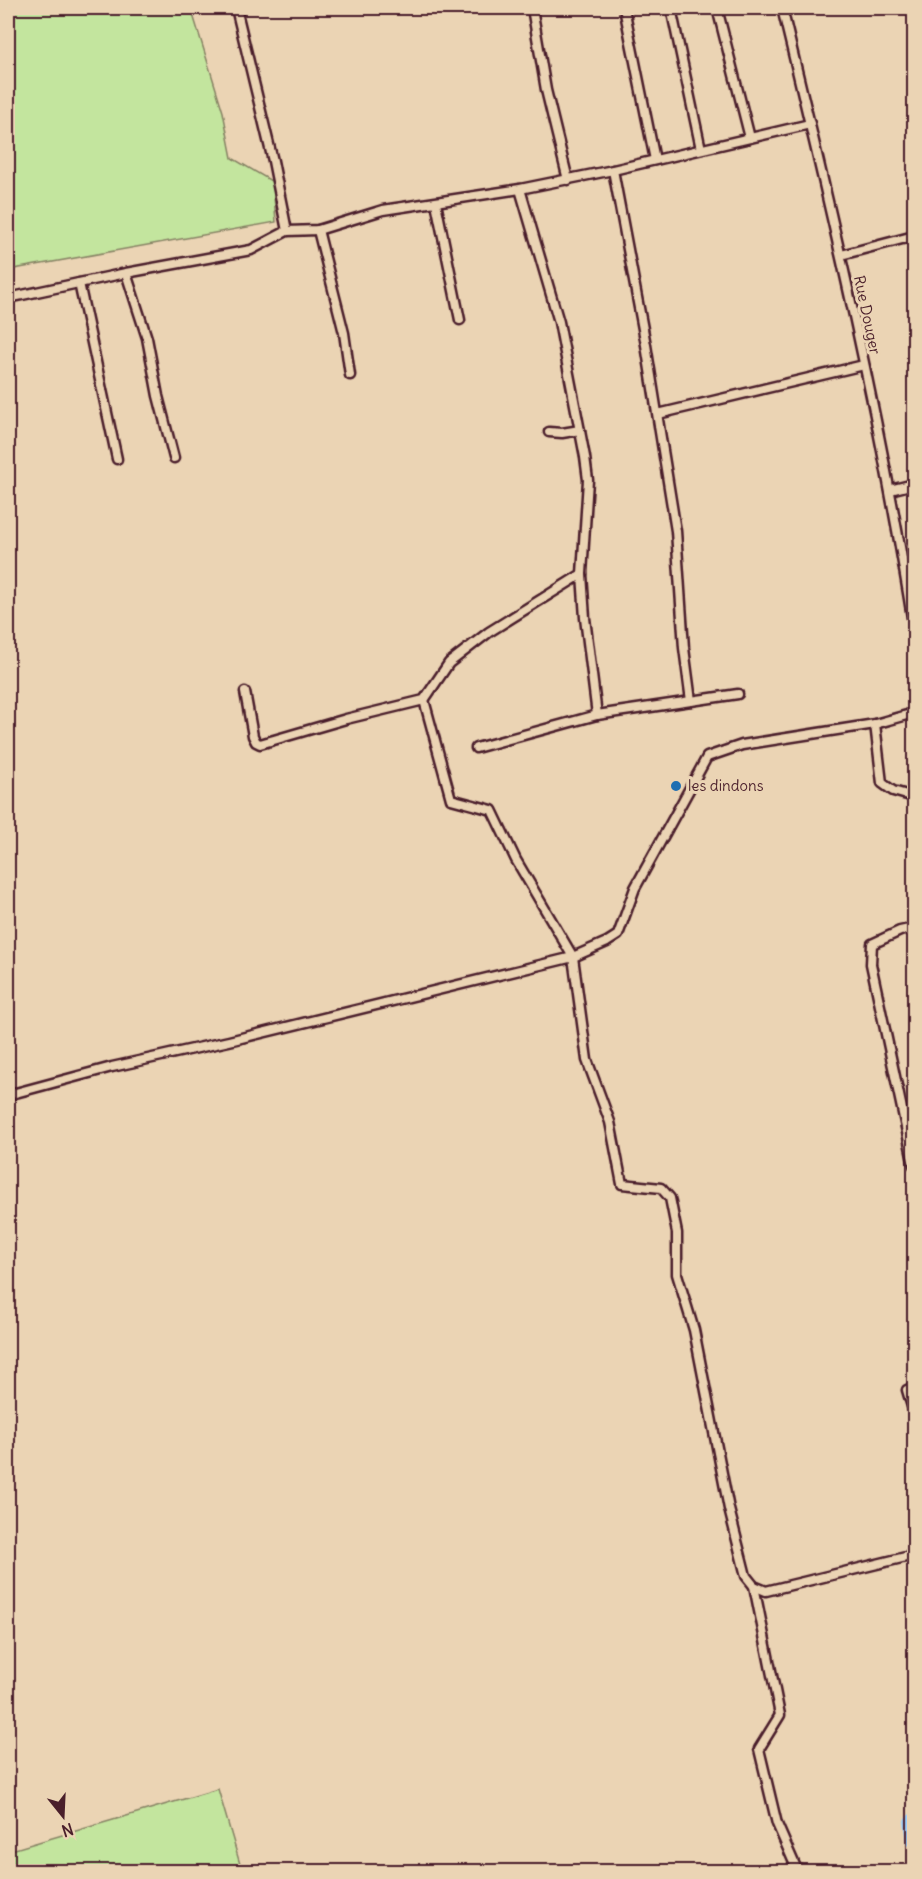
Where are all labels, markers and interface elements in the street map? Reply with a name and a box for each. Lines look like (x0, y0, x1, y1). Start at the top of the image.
street label: Rue Douger (850, 274, 885, 356)
place label: les dindons (688, 776, 764, 795)
marker: les dindons (669, 779, 683, 793)
north arrow (33, 1786, 93, 1846)
text: N (59, 1819, 76, 1841)

